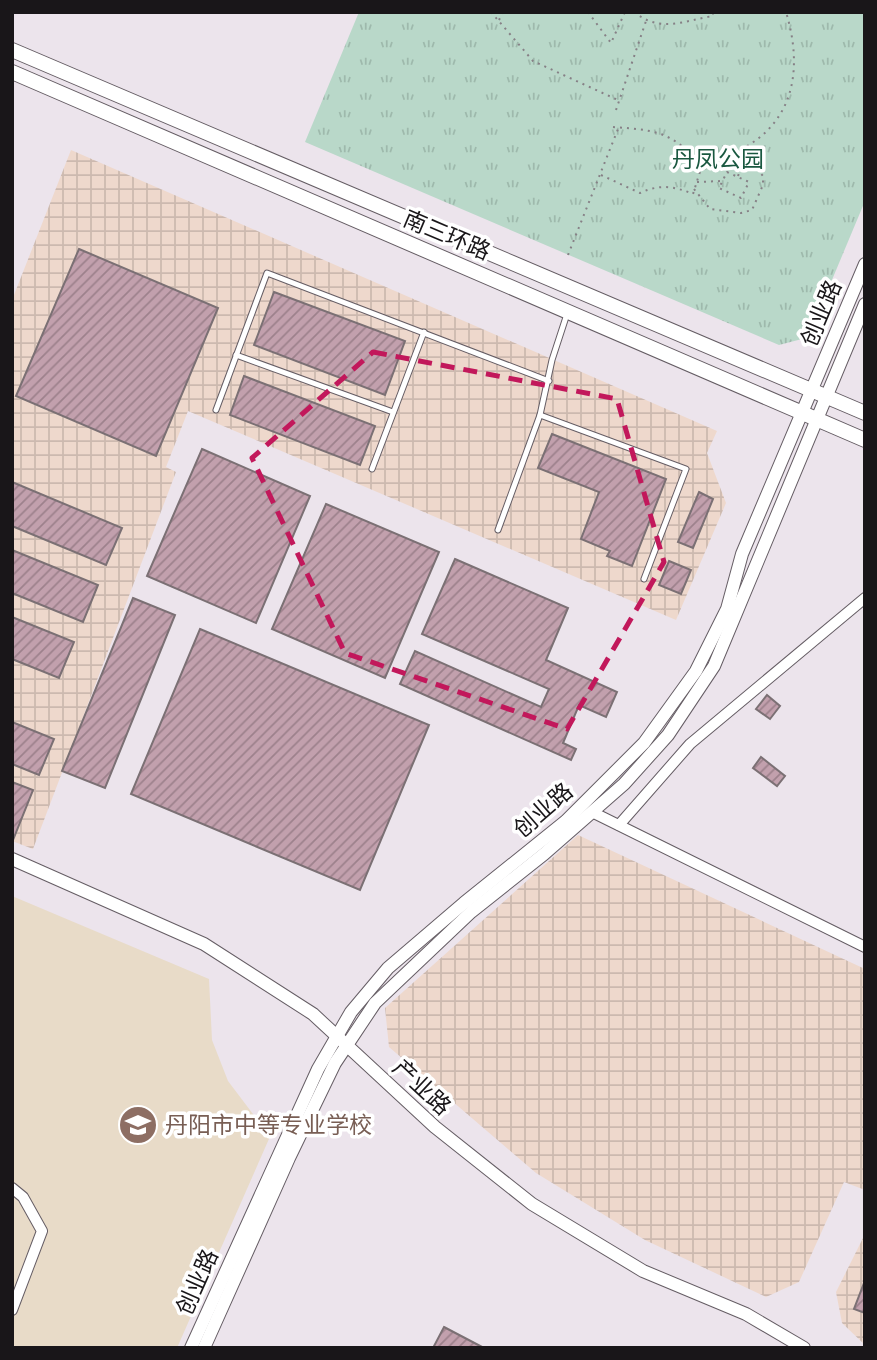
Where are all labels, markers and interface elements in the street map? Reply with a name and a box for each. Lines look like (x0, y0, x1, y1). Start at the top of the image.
park label: 丹凤公园 (672, 146, 764, 171)
street label: 南三环路 (400, 205, 494, 264)
street label: 创业路 (796, 276, 846, 349)
street label: 创业路 (508, 778, 577, 842)
street label: 产业路 (389, 1054, 456, 1119)
school or university icon: 丹阳市中等专业学校 (117, 1104, 159, 1146)
place label: 丹阳市中等专业学校 (165, 1112, 372, 1137)
street label: 创业路 (171, 1245, 222, 1318)

